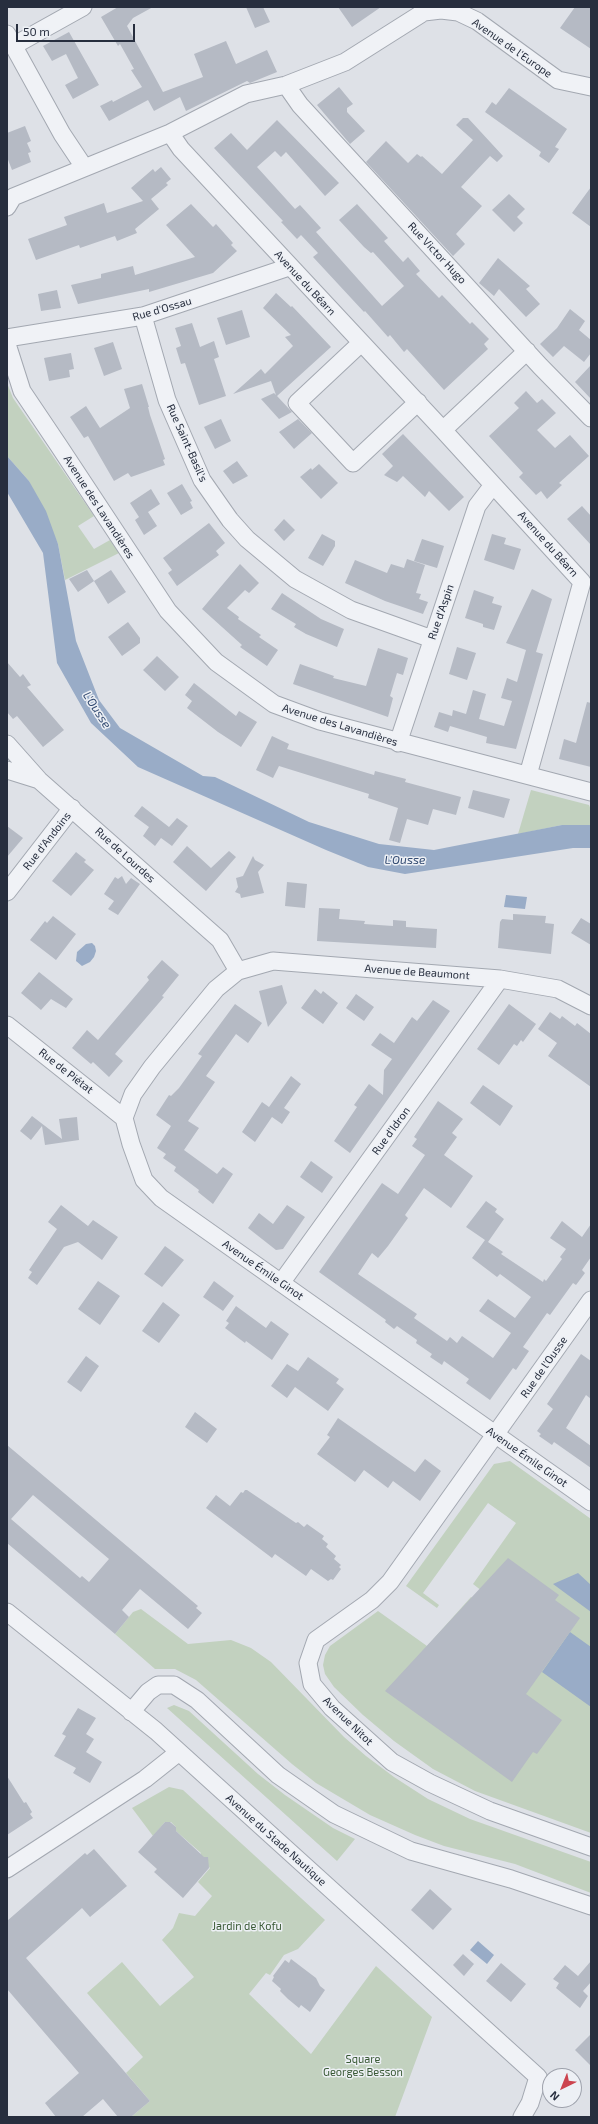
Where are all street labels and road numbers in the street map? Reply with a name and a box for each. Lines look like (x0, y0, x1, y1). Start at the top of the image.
street label: Avenue de l'Europe (469, 15, 555, 81)
street label: Rue Victor Hugo (405, 219, 469, 287)
street label: Avenue du Béarn (272, 248, 338, 318)
street label: Rue d'Ossau (131, 294, 193, 324)
street label: Rue Saint-Basil's (164, 402, 210, 484)
street label: Avenue des Lavandières (61, 453, 137, 561)
street label: Avenue du Béarn (515, 508, 581, 580)
street label: Rue d'Aspin (425, 583, 457, 641)
street label: Avenue des Lavandières (281, 701, 399, 749)
street label: Rue d'Andoins (20, 809, 74, 873)
street label: Rue de Lourdes (92, 825, 158, 885)
street label: Avenue de Beaumont (364, 962, 470, 982)
street label: Rue de Piétat (36, 1046, 96, 1096)
street label: Rue d'Idron (369, 1104, 413, 1158)
street label: Avenue Émile Ginot (220, 1237, 306, 1303)
street label: Rue de l'Ousse (518, 1334, 570, 1400)
street label: Avenue Émile Ginot (484, 1424, 570, 1490)
street label: Avenue Nitot (320, 1694, 376, 1748)
street label: Avenue du Stade Nautique (223, 1791, 329, 1889)

